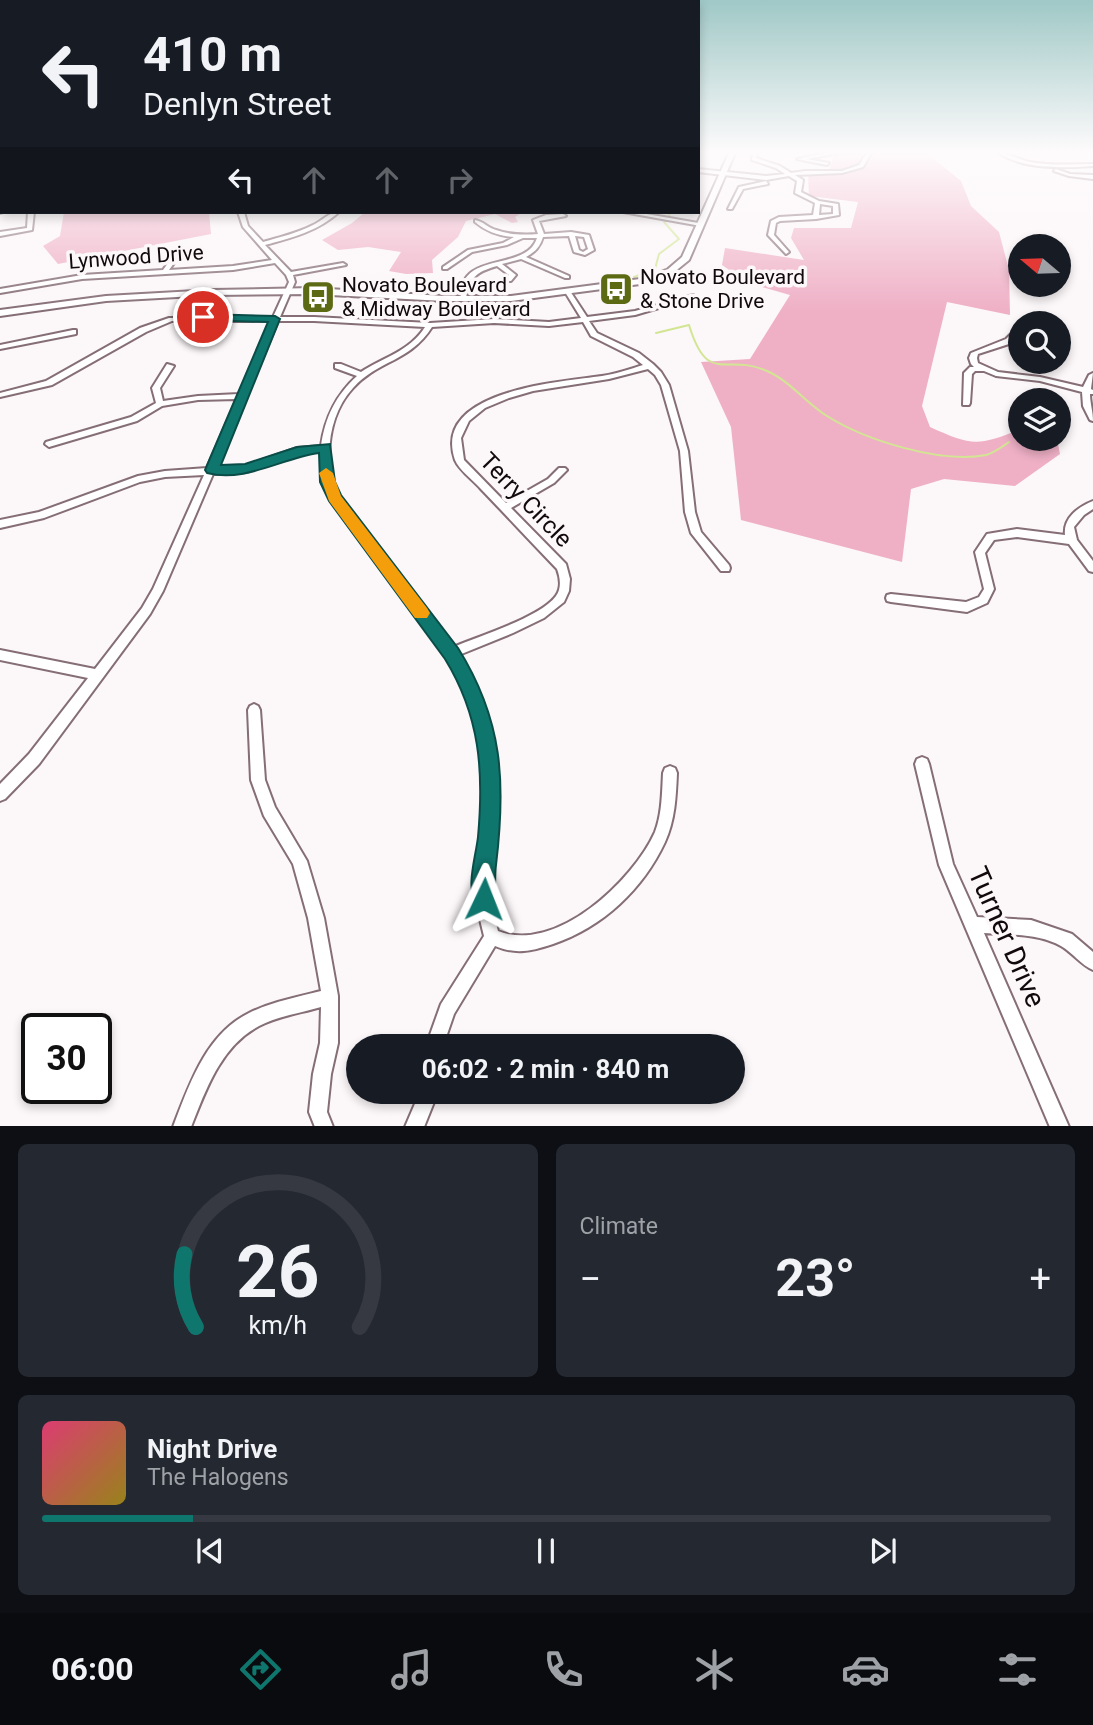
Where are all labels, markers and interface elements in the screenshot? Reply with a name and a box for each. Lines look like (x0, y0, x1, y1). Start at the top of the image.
text: 410 m (143, 26, 282, 83)
icon: left (28, 28, 119, 119)
text: Denlyn Street (143, 85, 332, 123)
icon: left (222, 161, 260, 199)
icon: ahead (295, 161, 333, 199)
icon: ahead (368, 161, 406, 199)
icon: right (441, 161, 479, 199)
north arrow (1008, 234, 1071, 298)
map controls (1008, 234, 1071, 451)
street label: Lynwood Drive (68, 240, 204, 274)
place label: Novato Boulevard & Stone Drive (640, 265, 805, 313)
bus stop icon: Novato Boulevard & Stone Drive (597, 270, 635, 308)
place label: Novato Boulevard & Midway Boulevard (342, 273, 531, 321)
bus stop icon: Novato Boulevard & Midway Boulevard (299, 278, 337, 316)
pin (173, 287, 233, 347)
icon: arrive (184, 298, 222, 336)
button: search (1008, 311, 1071, 374)
button: layers (1008, 388, 1071, 451)
street label: Terry Circle (474, 447, 578, 553)
position arrow (447, 862, 521, 936)
street label: Turner Drive (961, 862, 1053, 1012)
speed limit sign: 30 (21, 1013, 112, 1104)
text: 06:02 · 2 min · 840 m (422, 1054, 669, 1084)
text: Climate (580, 1213, 658, 1240)
text: 26 (236, 1229, 320, 1315)
text: 23° (775, 1248, 855, 1309)
text: − (580, 1257, 601, 1301)
text: + (1029, 1257, 1051, 1301)
text: km/h (248, 1310, 307, 1339)
text: Night Drive (147, 1434, 277, 1464)
text: The Halogens (147, 1464, 289, 1491)
icon: previous (191, 1532, 229, 1570)
icon: pause (527, 1532, 565, 1570)
icon: next (864, 1532, 902, 1570)
icon: directions (236, 1645, 285, 1694)
icon: music (387, 1645, 436, 1694)
icon: phone (539, 1645, 588, 1694)
icon: climate (690, 1645, 739, 1694)
icon: car (841, 1645, 890, 1694)
icon: filters (993, 1645, 1042, 1694)
text: 06:00 (51, 1650, 134, 1688)

